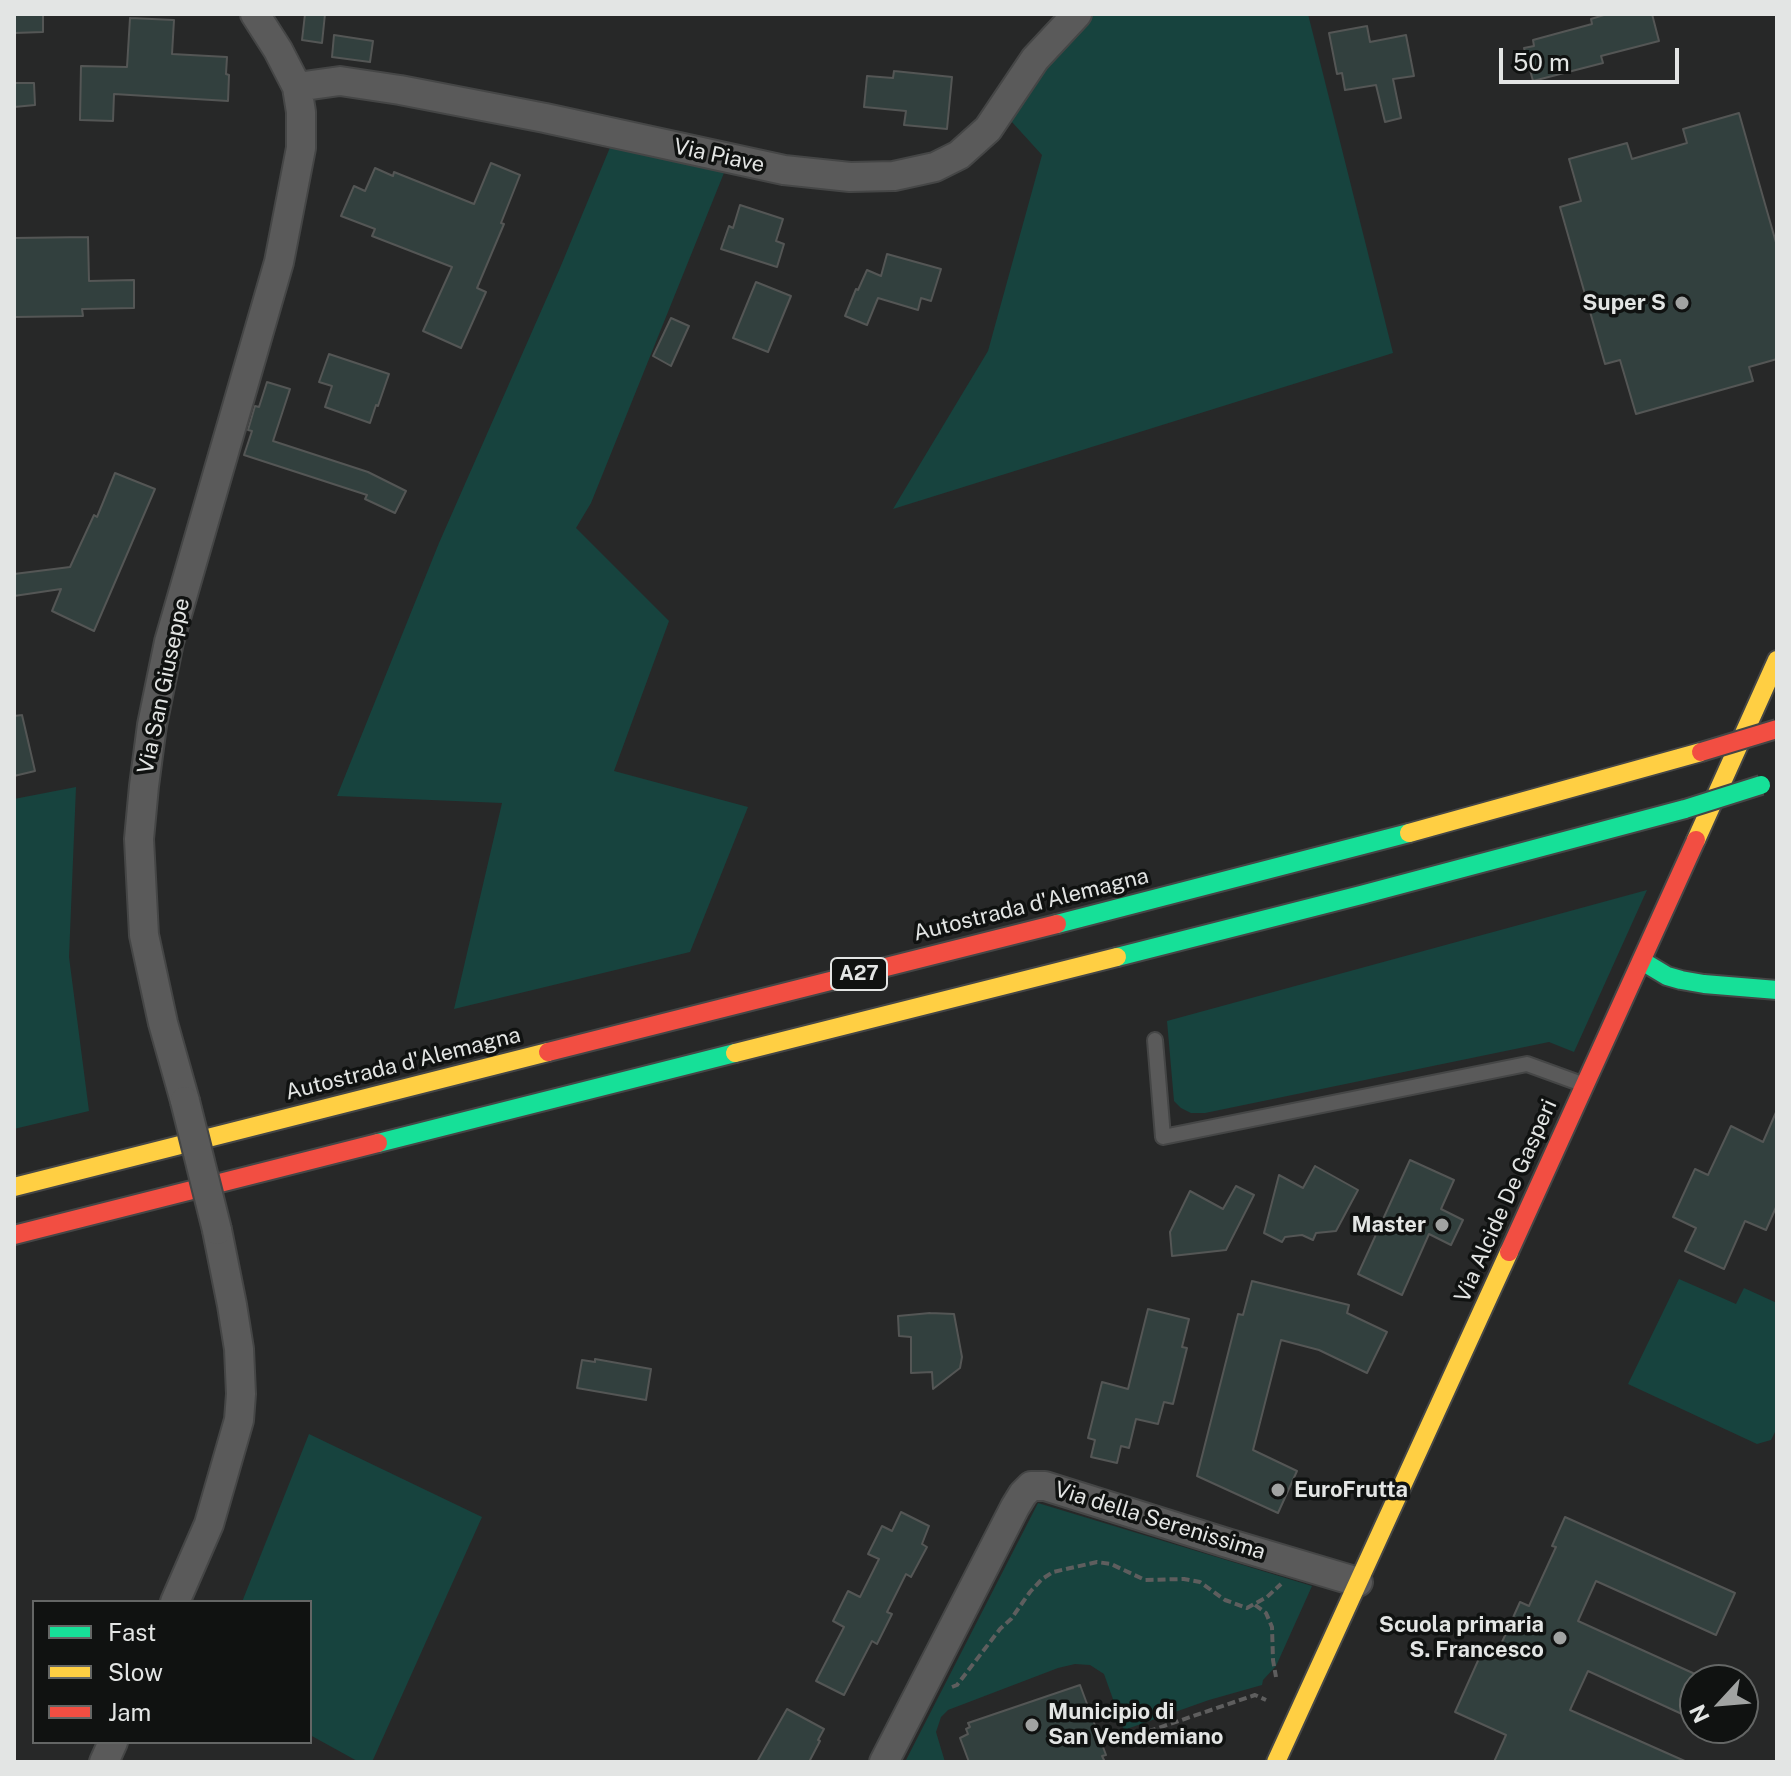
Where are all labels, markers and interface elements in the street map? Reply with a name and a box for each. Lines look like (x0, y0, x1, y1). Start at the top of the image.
scale bar (1503, 32, 1683, 82)
text: 50 m (1513, 48, 1570, 76)
street label: Via Piave (671, 133, 767, 179)
place label: Super S (1582, 290, 1666, 316)
marker: Super S (1673, 294, 1691, 312)
street label: Via San Giuseppe (132, 596, 196, 776)
street label: Autostrada d'Alemagna (911, 863, 1151, 947)
road number: A27 (831, 958, 887, 990)
street label: Autostrada d'Alemagna (283, 1022, 523, 1106)
street label: Via Alcide De Gasperi (1449, 1095, 1563, 1307)
place label: Master (1351, 1212, 1426, 1238)
marker: Master (1433, 1216, 1451, 1234)
street label: Via della Serenissima (1051, 1476, 1269, 1566)
place label: EuroFrutta (1294, 1477, 1408, 1503)
marker: EuroFrutta (1269, 1481, 1287, 1499)
legend (32, 1600, 312, 1744)
place label: Scuola primaria S. Francesco (1379, 1612, 1544, 1664)
text: Fast (108, 1618, 156, 1646)
marker: Scuola primaria S. Francesco (1551, 1629, 1569, 1647)
text: Slow (108, 1658, 163, 1686)
north arrow (1679, 1664, 1759, 1744)
text: Jam (108, 1698, 151, 1726)
place label: Municipio di San Vendemiano (1048, 1699, 1223, 1750)
text: N (1684, 1700, 1715, 1727)
marker: Municipio di San Vendemiano (1023, 1716, 1041, 1734)

